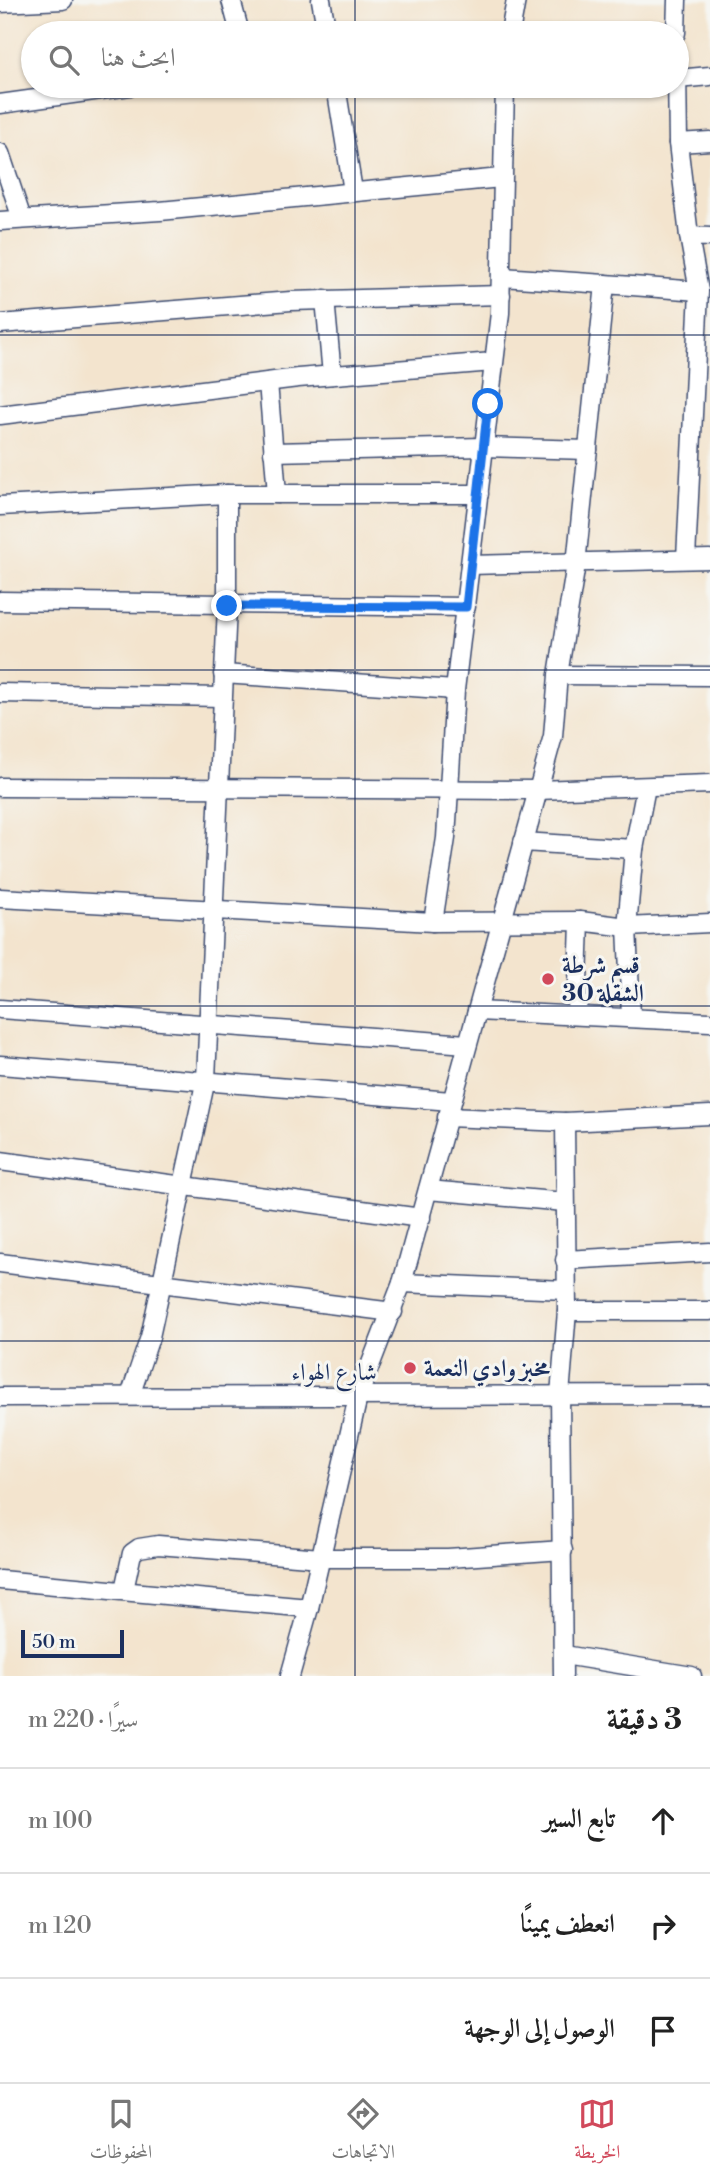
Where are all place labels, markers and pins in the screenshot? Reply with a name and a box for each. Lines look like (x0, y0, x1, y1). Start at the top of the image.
place label: قسم شرطة الشقلة 30 (562, 951, 644, 1009)
marker: قسم شرطة الشقلة 30 (540, 971, 556, 987)
place label: مخبز وادي النعمة (424, 1354, 550, 1387)
marker: مخبز وادي النعمة (402, 1360, 418, 1376)

